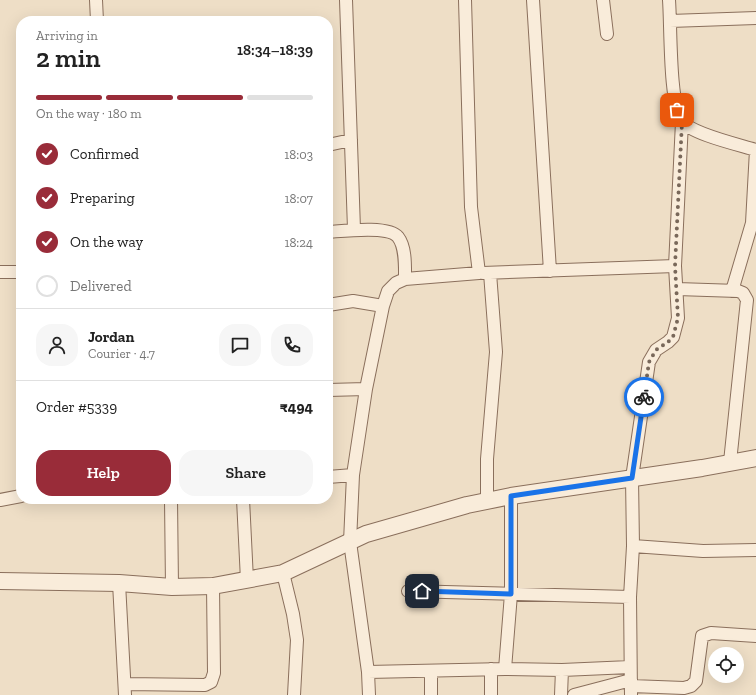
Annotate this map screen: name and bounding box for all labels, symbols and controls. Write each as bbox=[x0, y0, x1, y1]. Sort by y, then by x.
text: Arriving in bbox=[36, 28, 98, 43]
text: 18:34–18:39 bbox=[237, 41, 313, 59]
text: 2 min bbox=[36, 42, 100, 74]
pin bbox=[660, 93, 694, 127]
icon: bag bbox=[666, 99, 688, 121]
text: On the way · 180 m bbox=[36, 106, 141, 121]
icon: check bbox=[36, 143, 58, 165]
text: Confirmed bbox=[70, 145, 139, 163]
text: 18:03 bbox=[284, 147, 313, 162]
icon: check bbox=[36, 187, 58, 209]
text: Preparing bbox=[70, 189, 135, 207]
text: 18:07 bbox=[284, 191, 313, 206]
icon: check bbox=[36, 231, 58, 253]
text: On the way bbox=[70, 233, 143, 251]
text: 18:24 bbox=[284, 235, 313, 250]
text: Delivered bbox=[70, 277, 132, 295]
button: person bbox=[36, 324, 78, 366]
button: chat bbox=[219, 324, 261, 366]
button: phone bbox=[271, 324, 313, 366]
text: Jordan bbox=[88, 328, 134, 346]
text: Courier · 4.7 bbox=[88, 346, 155, 361]
courier bbox=[624, 377, 664, 417]
icon: bike bbox=[633, 386, 655, 408]
text: Order #5339 bbox=[36, 398, 117, 416]
text: ₹494 bbox=[280, 398, 313, 416]
button: Help bbox=[36, 450, 171, 496]
button: Share bbox=[179, 450, 313, 496]
pin bbox=[405, 574, 439, 608]
icon: home bbox=[411, 580, 433, 602]
map controls bbox=[708, 647, 744, 683]
button: locate bbox=[708, 647, 744, 683]

